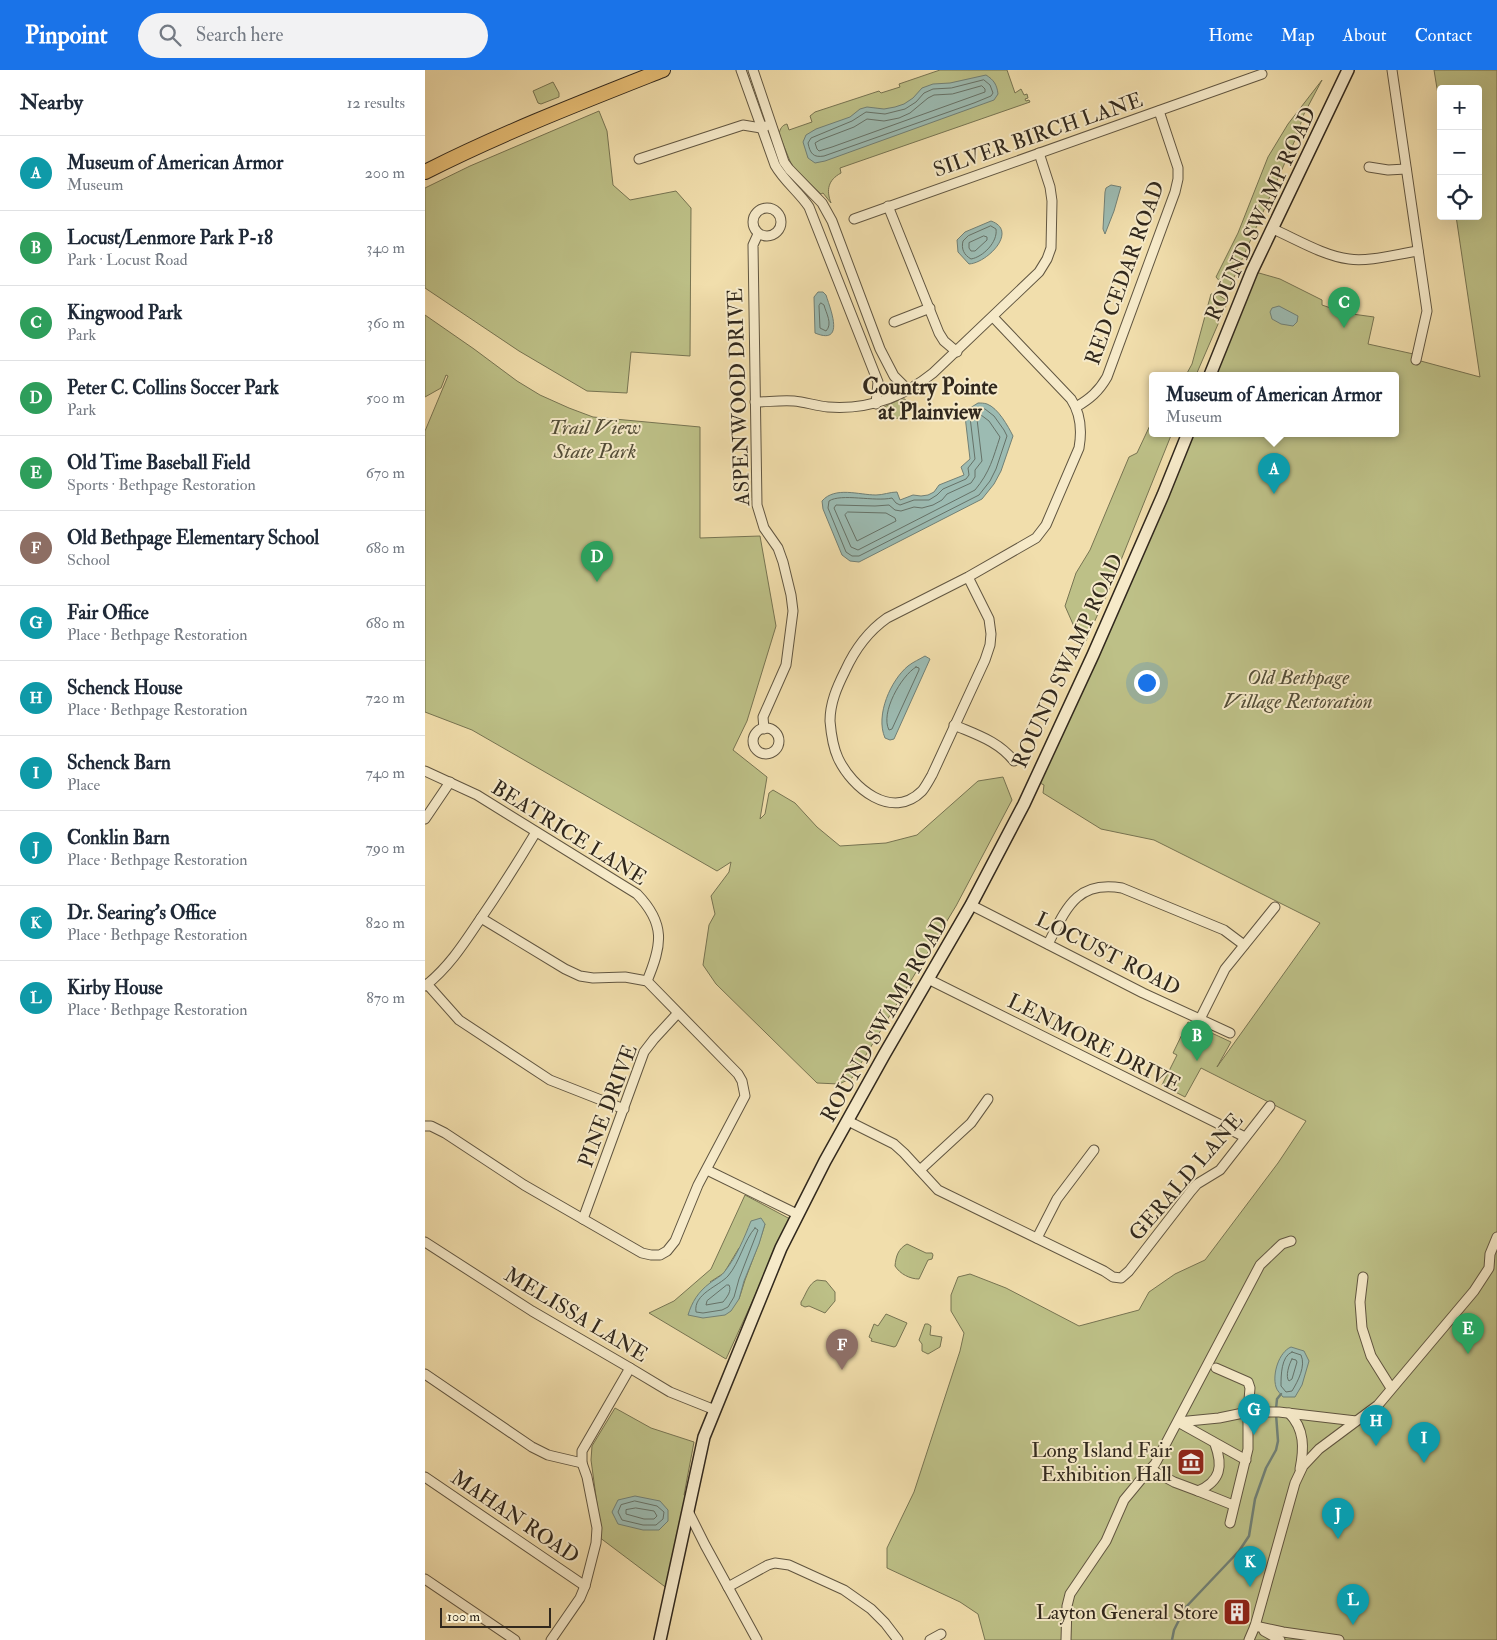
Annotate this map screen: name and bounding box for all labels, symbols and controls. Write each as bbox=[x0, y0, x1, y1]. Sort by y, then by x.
search box bbox=[138, 13, 488, 58]
text: Pinpoint bbox=[25, 20, 108, 51]
icon: search bbox=[156, 21, 184, 49]
text: Search here bbox=[196, 23, 283, 47]
text: Home bbox=[1208, 24, 1253, 47]
text: Map bbox=[1281, 24, 1315, 47]
text: About bbox=[1343, 24, 1387, 47]
text: Contact bbox=[1415, 24, 1472, 47]
map controls bbox=[1437, 85, 1482, 220]
button: + bbox=[1437, 85, 1482, 130]
street label: SILVER BIRCH LANE bbox=[930, 86, 1146, 184]
text: Nearby bbox=[20, 89, 83, 116]
text: 12 results bbox=[347, 93, 405, 113]
street label: ROUND SWAMP ROAD bbox=[1199, 102, 1323, 326]
button: − bbox=[1437, 130, 1482, 175]
text: Museum of American Armor bbox=[67, 151, 283, 175]
text: A bbox=[31, 163, 41, 183]
text: 200 m bbox=[365, 163, 405, 183]
text: Museum bbox=[67, 175, 123, 195]
button: locate bbox=[1437, 175, 1482, 220]
street label: RED CEDAR ROAD bbox=[1079, 177, 1171, 369]
text: Locust/Lenmore Park P-18 bbox=[67, 226, 273, 250]
text: B bbox=[31, 238, 41, 258]
text: 340 m bbox=[366, 238, 405, 258]
text: Park · Locust Road bbox=[67, 250, 188, 270]
pin: C bbox=[1328, 287, 1360, 328]
street label: ASPENWOOD DRIVE bbox=[722, 288, 756, 507]
text: Kingwood Park bbox=[67, 301, 182, 325]
text: C bbox=[30, 313, 42, 333]
text: 360 m bbox=[367, 313, 405, 333]
text: Park bbox=[67, 325, 96, 345]
popup bbox=[1149, 372, 1399, 437]
district label: Country Pointe at Plainview bbox=[862, 373, 998, 426]
text: Peter C. Collins Soccer Park bbox=[67, 376, 279, 400]
text: Museum of American Armor bbox=[1166, 383, 1382, 407]
text: D bbox=[29, 388, 43, 408]
text: 500 m bbox=[366, 388, 405, 408]
text: Park bbox=[67, 400, 96, 420]
text: Museum bbox=[1166, 407, 1222, 427]
park label: Trail View State Park bbox=[549, 414, 641, 465]
text: Old Time Baseball Field bbox=[67, 451, 250, 475]
pin: A bbox=[1258, 453, 1290, 494]
text: E bbox=[30, 463, 42, 483]
text: 670 m bbox=[366, 463, 405, 483]
text: Sports · Bethpage Restoration bbox=[67, 475, 256, 495]
text: Old Bethpage Elementary School bbox=[67, 526, 319, 550]
text: F bbox=[31, 538, 41, 558]
text: 680 m bbox=[365, 538, 405, 558]
pin: D bbox=[581, 541, 613, 582]
street label: ROUND SWAMP ROAD bbox=[1006, 549, 1130, 773]
text: School bbox=[67, 550, 110, 570]
text: Fair Office bbox=[67, 601, 149, 625]
text: G bbox=[29, 613, 43, 633]
text: 680 m bbox=[365, 613, 405, 633]
text: Place · Bethpage Restoration bbox=[67, 625, 248, 645]
park label: Old Bethpage Village Restoration bbox=[1223, 664, 1373, 715]
your location bbox=[1134, 670, 1160, 696]
text: Schenck House bbox=[67, 676, 182, 700]
text: H bbox=[29, 688, 43, 708]
text: 720 m bbox=[366, 688, 405, 708]
text: Place · Bethpage Restoration bbox=[67, 700, 248, 720]
text: Schenck Barn bbox=[67, 751, 171, 775]
text: I bbox=[33, 763, 39, 783]
text: 740 m bbox=[365, 763, 405, 783]
street label: BEATRICE LANE bbox=[486, 774, 652, 892]
text: Place bbox=[67, 775, 100, 795]
text: Conklin Barn bbox=[67, 826, 170, 850]
text: J bbox=[33, 838, 39, 858]
text: 790 m bbox=[365, 838, 405, 858]
text: Place · Bethpage Restoration bbox=[67, 850, 248, 870]
text: Dr. Searing's Office bbox=[67, 901, 216, 925]
street label: LOCUST ROAD bbox=[1031, 906, 1185, 1002]
street label: ROUND SWAMP ROAD bbox=[815, 911, 955, 1127]
text: K bbox=[30, 913, 42, 933]
text: 820 m bbox=[365, 913, 405, 933]
text: Place · Bethpage Restoration bbox=[67, 925, 248, 945]
text: Kirby House bbox=[67, 976, 163, 1000]
text: L bbox=[30, 988, 42, 1008]
text: 870 m bbox=[366, 988, 405, 1008]
street label: LENMORE DRIVE bbox=[1003, 988, 1185, 1098]
text: Place · Bethpage Restoration bbox=[67, 1000, 248, 1020]
pin: B bbox=[1181, 1020, 1213, 1061]
street label: PINE DRIVE bbox=[572, 1041, 644, 1171]
street label: GERALD LANE bbox=[1123, 1107, 1249, 1247]
street label: MELISSA LANE bbox=[499, 1261, 653, 1369]
pin: E bbox=[1452, 1313, 1484, 1354]
pin: F bbox=[826, 1329, 858, 1370]
pin: G bbox=[1238, 1394, 1270, 1435]
pin: H bbox=[1360, 1405, 1392, 1446]
pin: I bbox=[1408, 1422, 1440, 1463]
place label: Long Island Fair Exhibition Hall bbox=[1031, 1437, 1173, 1488]
museum icon: Long Island Fair Exhibition Hall bbox=[1176, 1447, 1206, 1477]
street label: MAHAN ROAD bbox=[446, 1464, 584, 1570]
pin: J bbox=[1322, 1498, 1354, 1539]
pin: K bbox=[1234, 1546, 1266, 1587]
pin: L bbox=[1337, 1584, 1369, 1625]
building icon: Layton General Store bbox=[1222, 1597, 1252, 1627]
place label: Layton General Store bbox=[1036, 1599, 1218, 1626]
scale bar bbox=[440, 1605, 551, 1628]
text: 100 m bbox=[447, 1608, 480, 1625]

